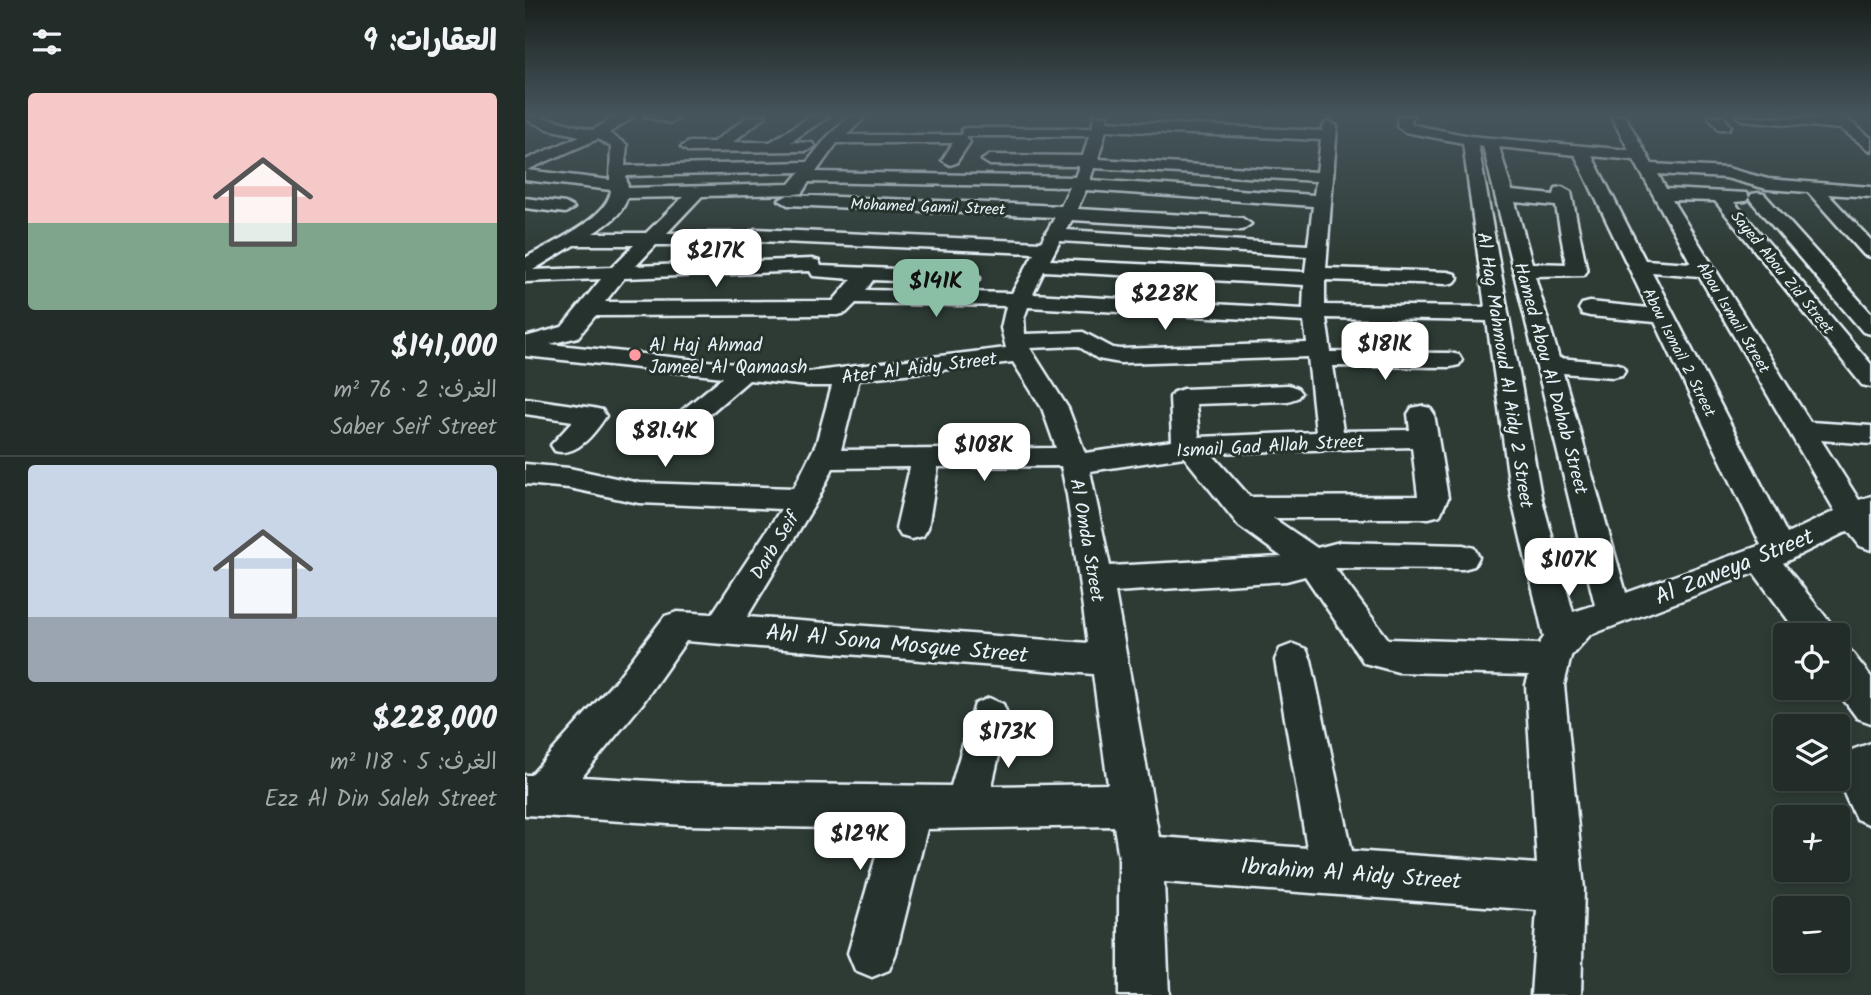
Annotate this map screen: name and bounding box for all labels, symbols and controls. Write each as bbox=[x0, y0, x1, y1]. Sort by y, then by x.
text: العقارات: 9 bbox=[362, 18, 497, 66]
icon: filters bbox=[28, 23, 66, 61]
icon: home bbox=[200, 139, 326, 265]
street label: Mohamed Gamil Street bbox=[850, 192, 1007, 223]
street label: Sayed Abou Zid Street bbox=[1724, 206, 1840, 341]
pin: $217K bbox=[667, 230, 765, 289]
street label: Al Hag Mahmoud Al Aidy 2 Street bbox=[1467, 230, 1541, 511]
text: $217K bbox=[687, 234, 745, 270]
street label: Abou Ismail Street bbox=[1689, 257, 1776, 379]
street label: Hamed Abou Al Dahab Street bbox=[1505, 259, 1596, 499]
pin: $141K bbox=[887, 260, 985, 319]
text: $141K bbox=[909, 264, 963, 300]
pin: $228K bbox=[1116, 272, 1214, 332]
text: $228K bbox=[1131, 277, 1199, 313]
street label: Abou Ismail 2 Street bbox=[1635, 284, 1722, 422]
pin: $181K bbox=[1336, 322, 1434, 382]
text: $141,000 bbox=[391, 324, 497, 372]
text: $181K bbox=[1358, 327, 1412, 363]
place label: Al Haj Ahmad Jameel Al Qamaash bbox=[649, 331, 807, 383]
street label: Atef Al Aidy Street bbox=[840, 344, 999, 393]
marker: Al Haj Ahmad Jameel Al Qamaash bbox=[627, 347, 643, 363]
text: الغرف: 2 · 76 m² bbox=[334, 373, 497, 409]
text: Saber Seif Street bbox=[331, 410, 497, 446]
pin: $81.4K bbox=[608, 410, 722, 469]
text: $81.4K bbox=[632, 414, 698, 450]
pin: $108K bbox=[935, 424, 1033, 483]
street label: Ismail Gad Allah Street bbox=[1175, 427, 1366, 467]
text: $108K bbox=[954, 428, 1014, 464]
street label: Al Omda Street bbox=[1060, 476, 1112, 605]
street label: Darb Seif bbox=[743, 505, 809, 586]
icon: home bbox=[200, 511, 326, 637]
street label: Al Zaweya Street bbox=[1650, 519, 1821, 616]
pin: $107K bbox=[1520, 538, 1618, 598]
text: $107K bbox=[1540, 543, 1598, 579]
street label: Ahl Al Sona Mosque Street bbox=[764, 616, 1031, 674]
map controls bbox=[1773, 623, 1850, 973]
button: locate bbox=[1773, 623, 1850, 700]
text: $228,000 bbox=[373, 696, 497, 744]
pin: $173K bbox=[959, 710, 1057, 770]
button: layers bbox=[1773, 714, 1850, 791]
text: $173K bbox=[979, 715, 1037, 751]
text: الغرف: 5 · 118 m² bbox=[330, 745, 497, 781]
text: Ezz Al Din Saleh Street bbox=[265, 782, 497, 818]
button: + bbox=[1773, 805, 1850, 882]
pin: $129K bbox=[811, 812, 909, 872]
text: $129K bbox=[830, 817, 890, 853]
street label: Ibrahim Al Aidy Street bbox=[1239, 849, 1463, 901]
button: − bbox=[1773, 896, 1850, 973]

